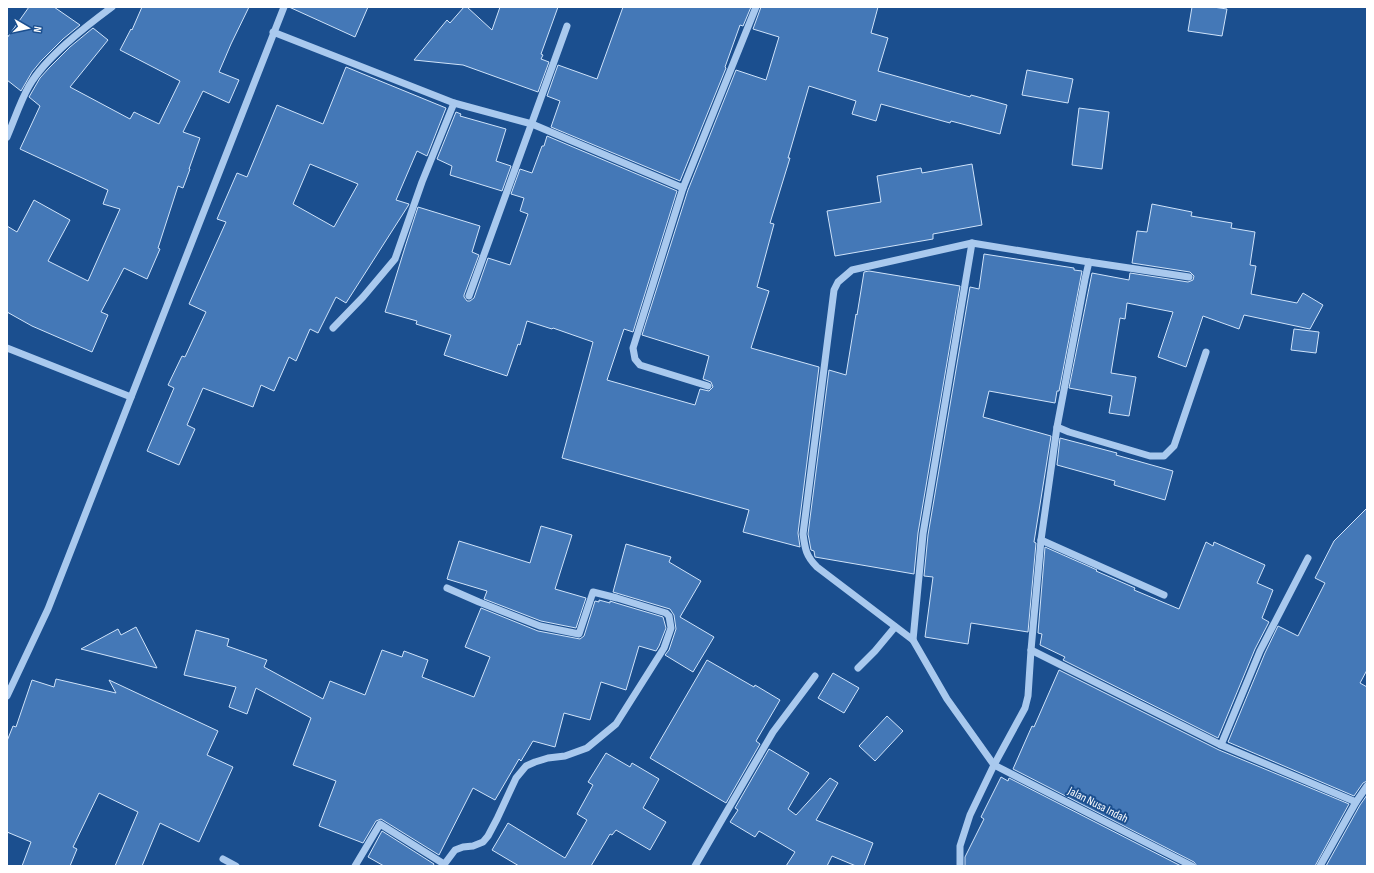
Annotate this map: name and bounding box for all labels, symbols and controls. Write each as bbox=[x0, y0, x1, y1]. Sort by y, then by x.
north arrow bbox=[8, 8, 48, 48]
text: N bbox=[30, 26, 44, 34]
street label: Jalan Nusa Indah bbox=[1065, 783, 1130, 826]

